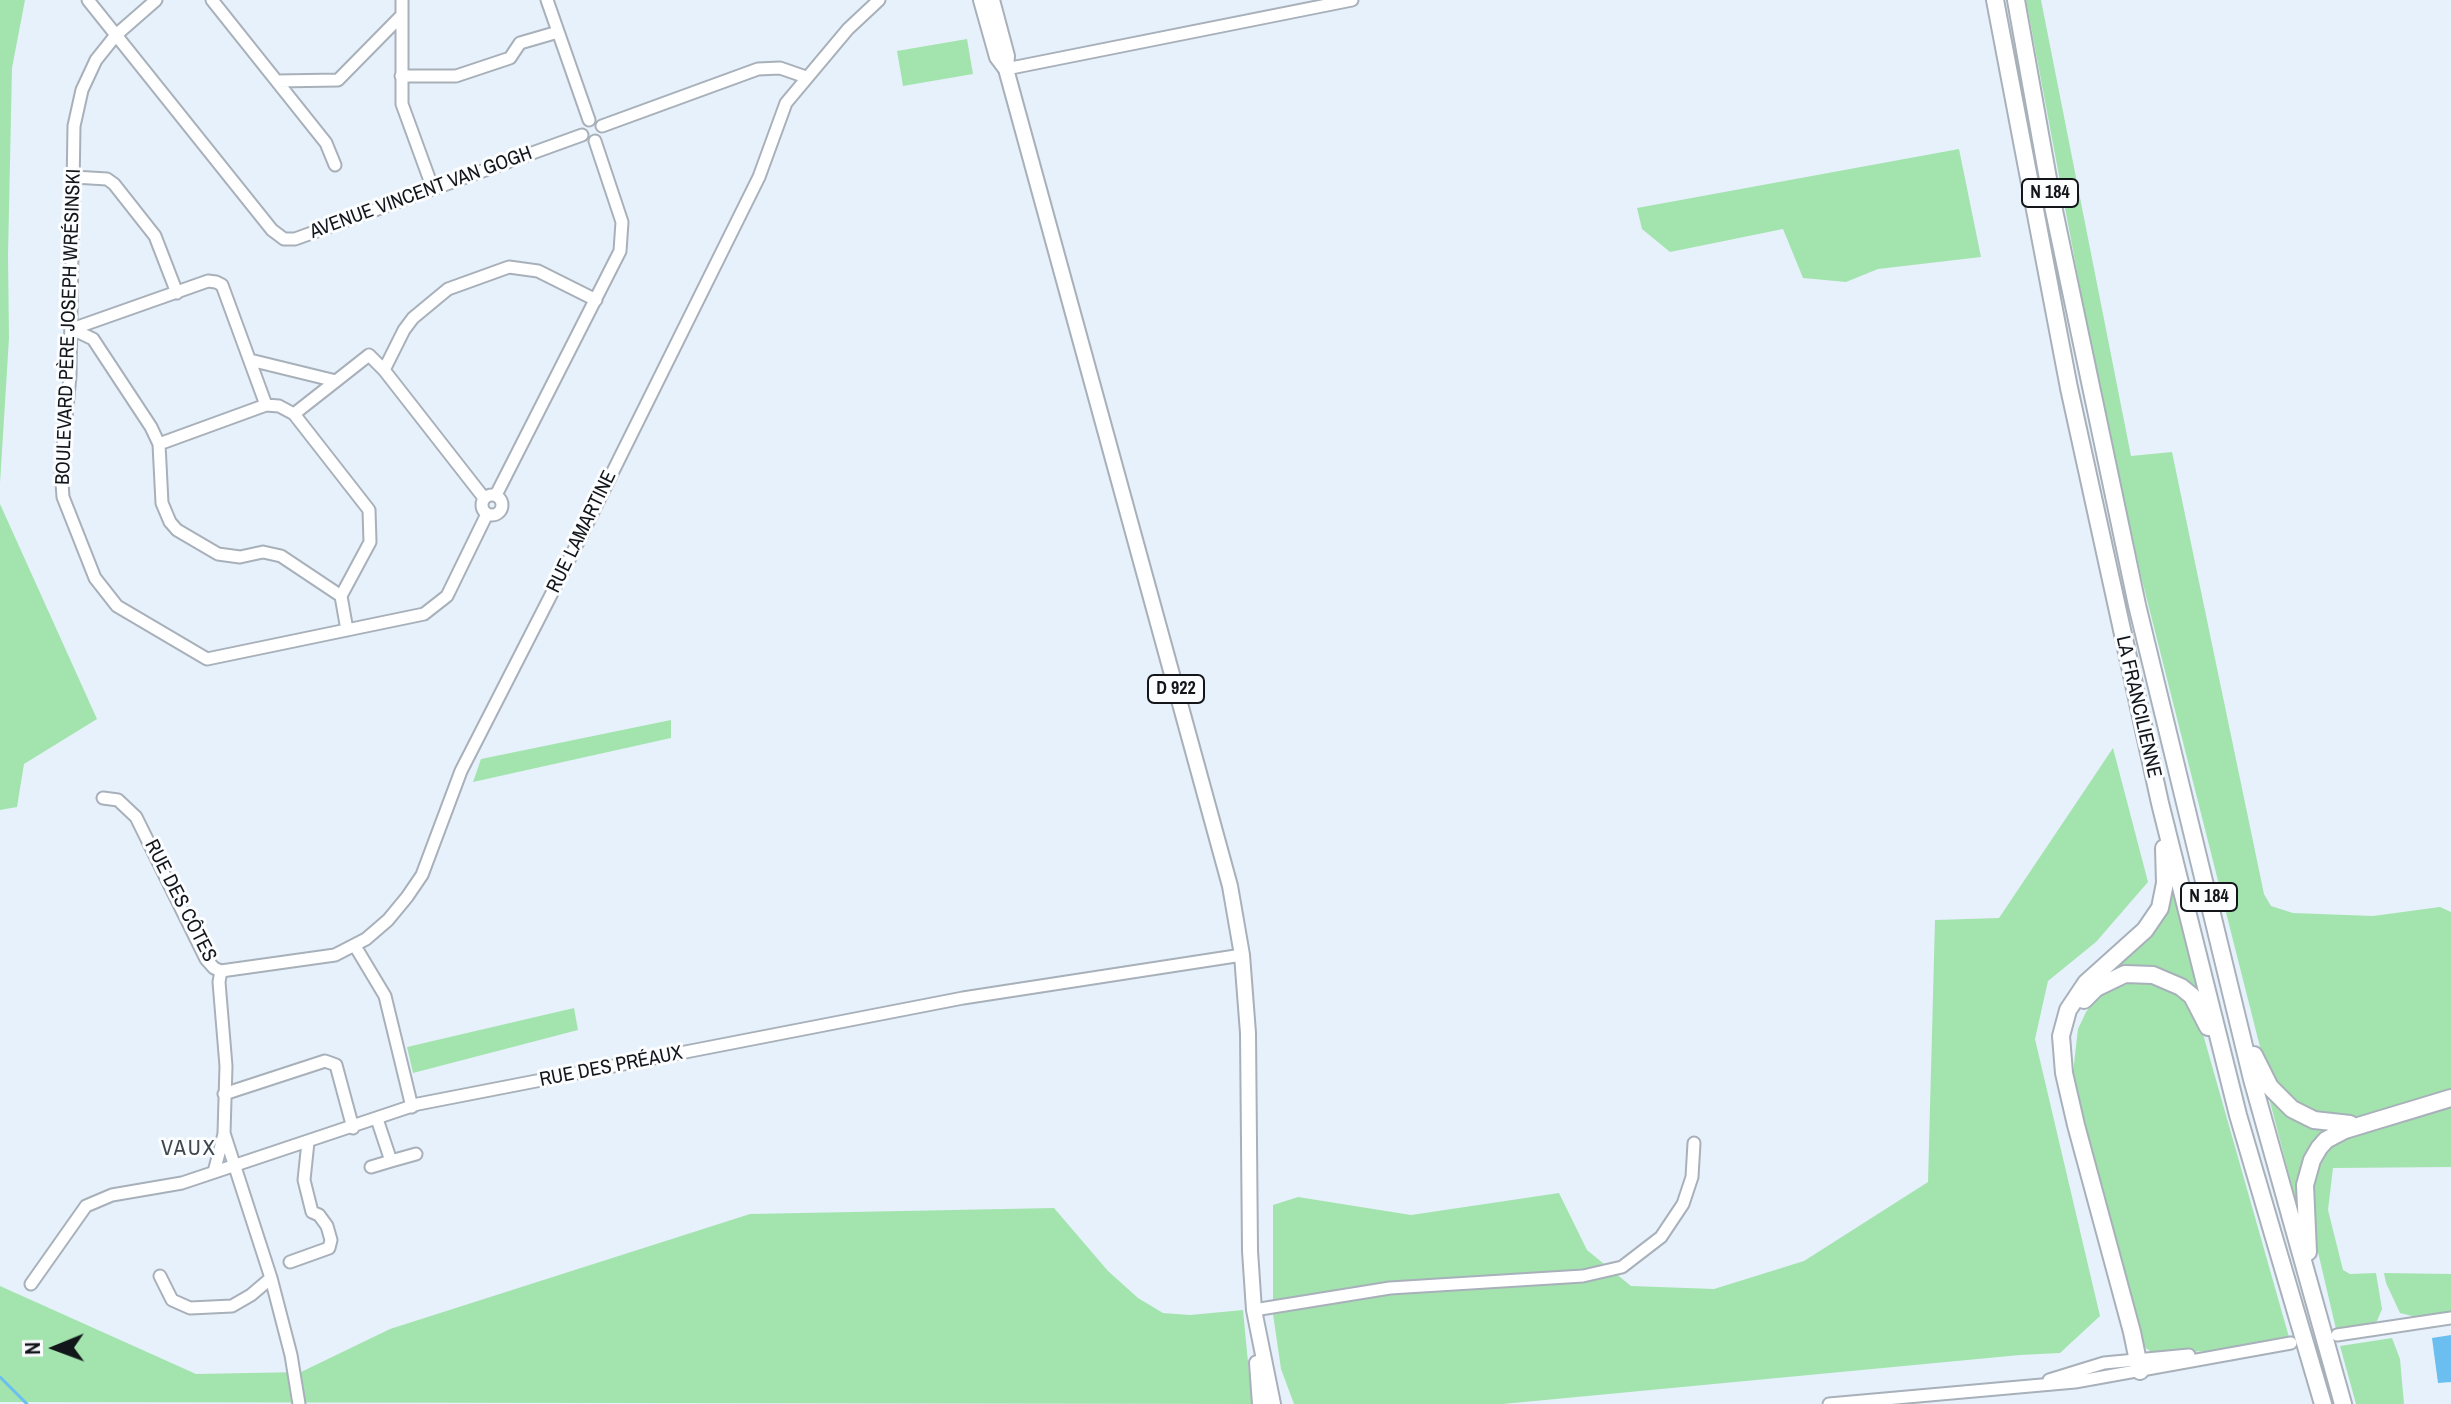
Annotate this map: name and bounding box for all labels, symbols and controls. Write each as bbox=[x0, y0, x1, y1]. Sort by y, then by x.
street label: AVENUE VINCENT VAN GOGH bbox=[307, 142, 535, 244]
street label: BOULEVARD PÈRE JOSEPH WRÉSINSKI bbox=[51, 169, 87, 485]
road number: N 184 bbox=[2022, 179, 2078, 207]
street label: RUE LAMARTINE bbox=[542, 467, 622, 597]
street label: LA FRANCILIENNE bbox=[2110, 634, 2166, 780]
road number: D 922 bbox=[1148, 675, 1204, 703]
street label: RUE DES CÔTES bbox=[139, 836, 221, 966]
road number: N 184 bbox=[2181, 883, 2237, 911]
street label: RUE DES PRÉAUX bbox=[538, 1041, 684, 1093]
district label: VAUX bbox=[161, 1136, 217, 1162]
north arrow bbox=[16, 1308, 96, 1388]
text: N bbox=[17, 1342, 47, 1355]

